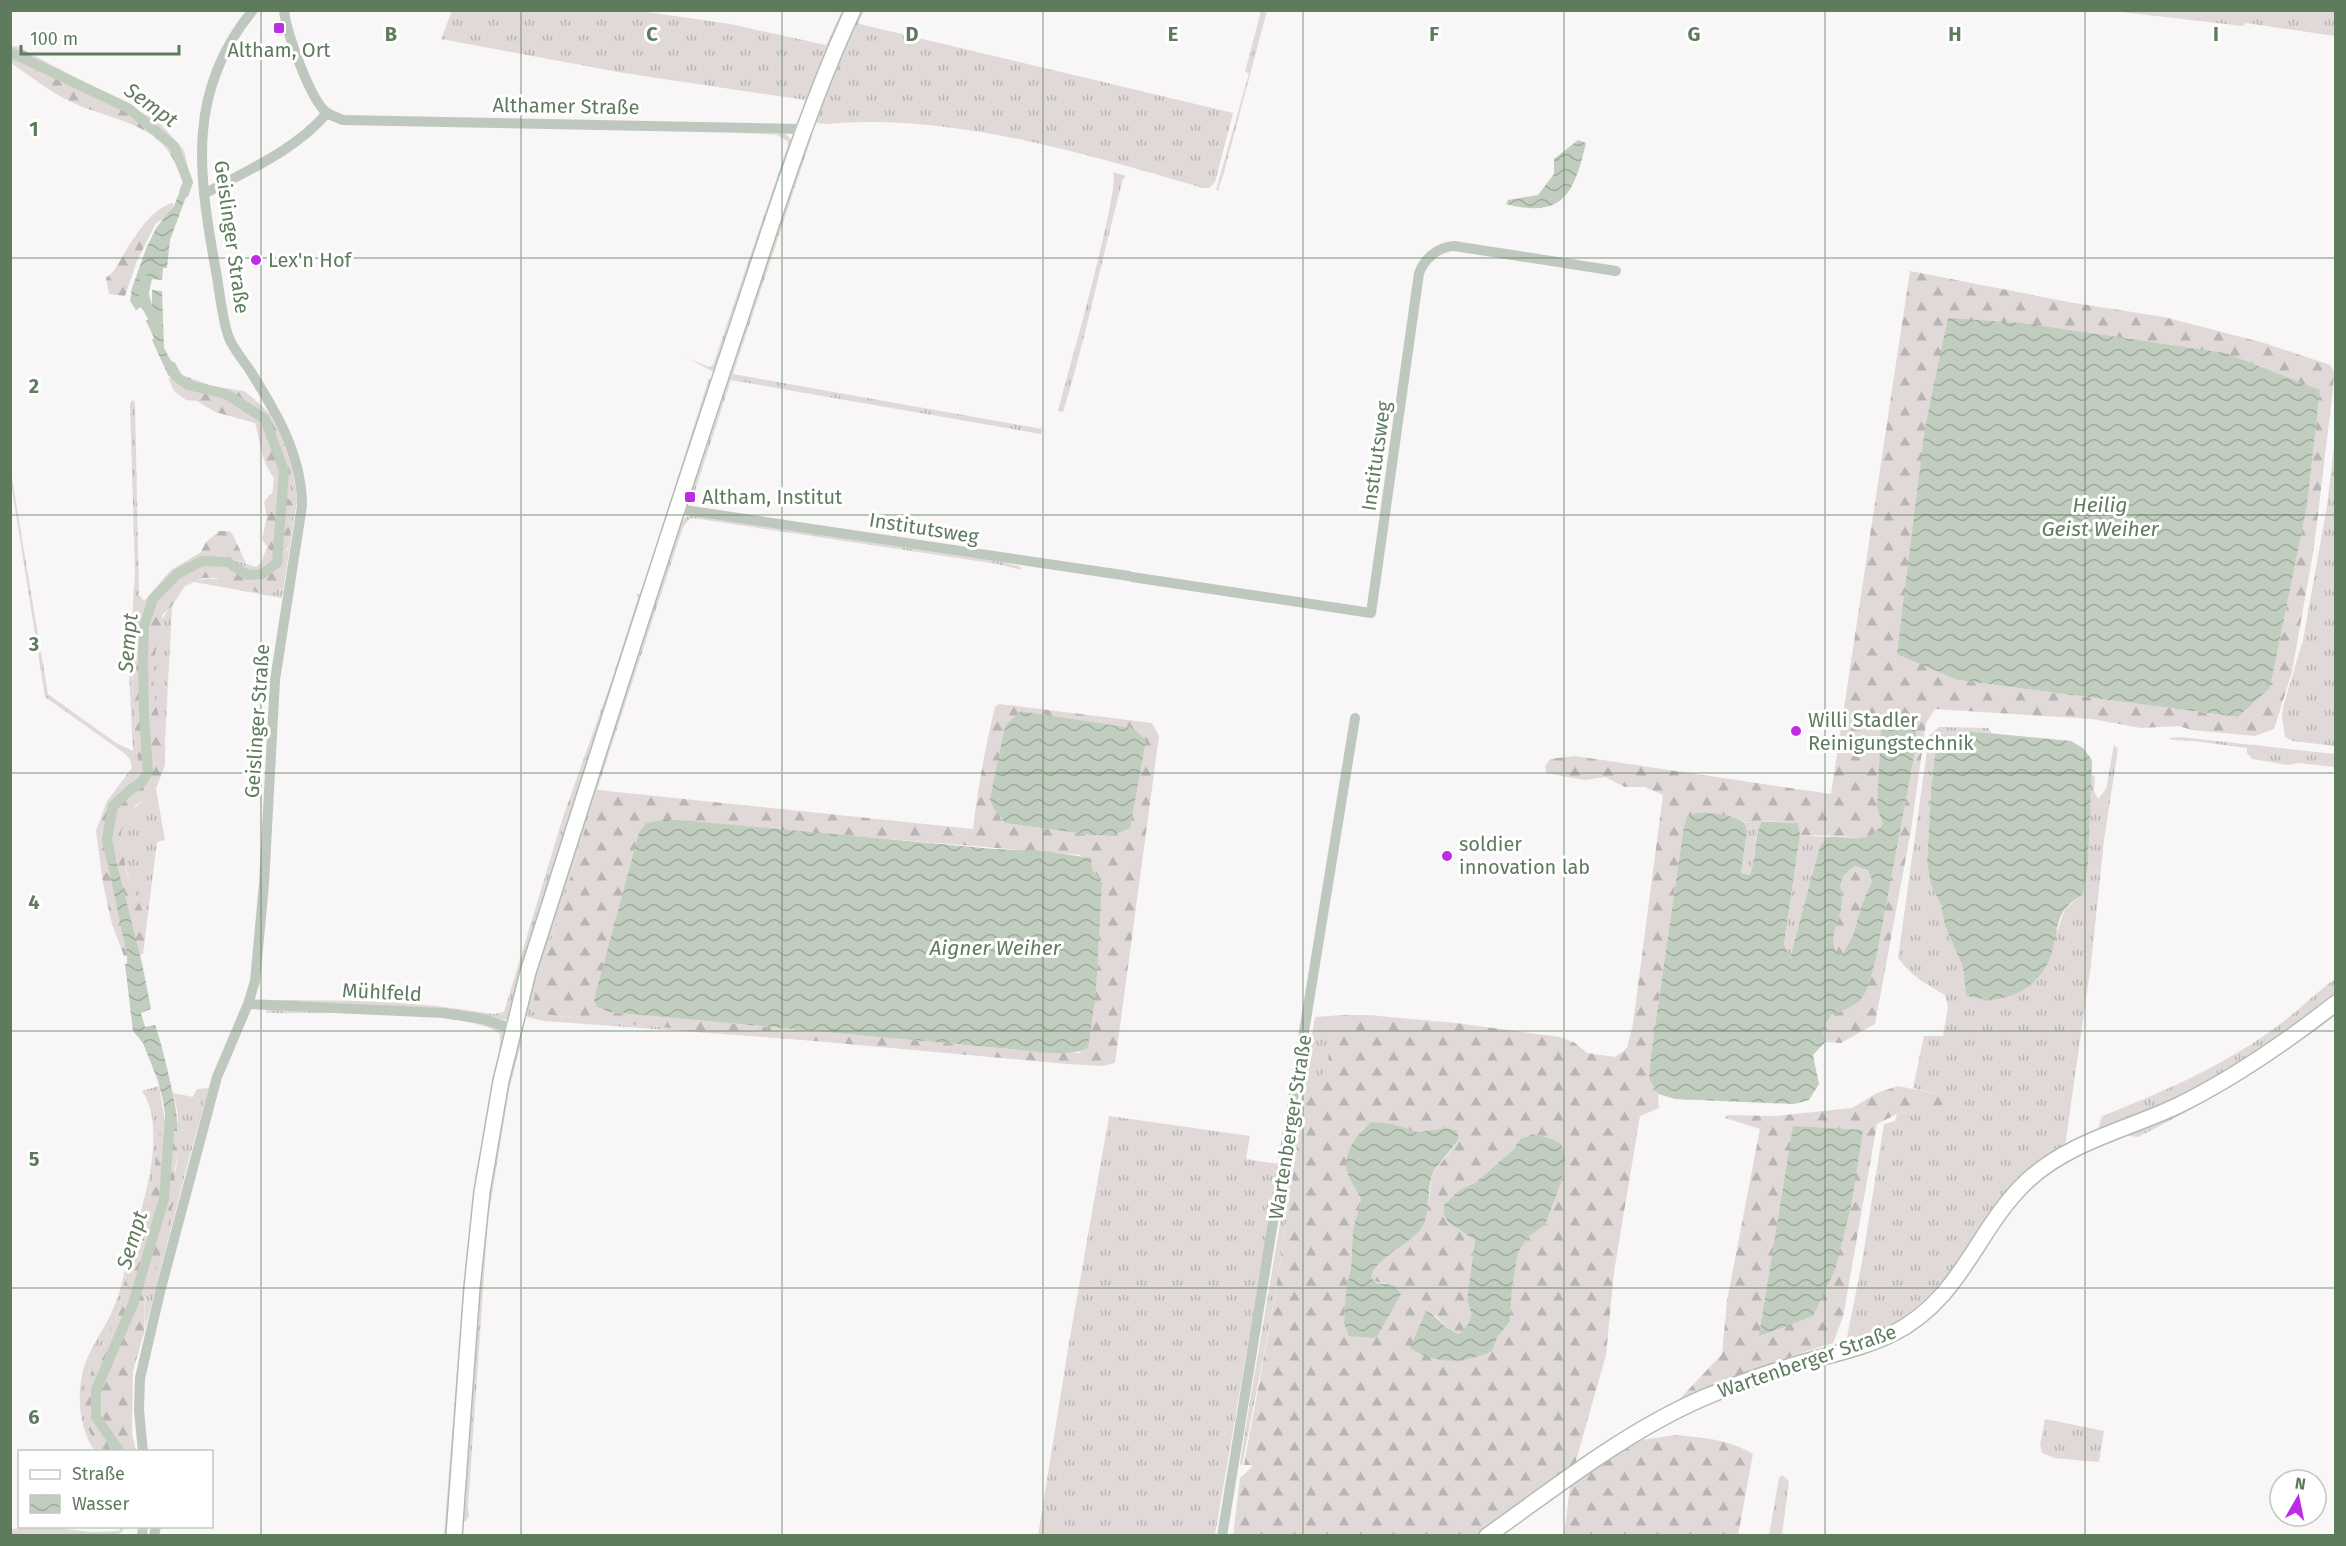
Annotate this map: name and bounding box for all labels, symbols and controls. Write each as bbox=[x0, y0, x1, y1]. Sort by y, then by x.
scale bar bbox=[21, 18, 178, 56]
marker: Altham, Ort bbox=[272, 21, 286, 35]
text: B bbox=[385, 22, 397, 46]
text: C bbox=[646, 22, 658, 46]
text: D bbox=[905, 22, 919, 46]
text: E bbox=[1168, 22, 1178, 46]
text: F bbox=[1429, 22, 1439, 46]
text: G bbox=[1688, 22, 1700, 46]
text: H bbox=[1948, 22, 1962, 46]
text: I bbox=[2213, 22, 2219, 46]
text: 100 m bbox=[30, 28, 78, 50]
place label: Altham, Ort bbox=[227, 38, 331, 62]
water label: Sempt bbox=[118, 76, 183, 133]
street label: Althamer Straße bbox=[492, 93, 640, 119]
text: 1 bbox=[29, 117, 39, 141]
street label: Geislinger Straße bbox=[209, 159, 255, 315]
place label: Lex'n Hof bbox=[268, 248, 353, 272]
marker: Lex'n Hof bbox=[249, 253, 263, 267]
text: 2 bbox=[29, 374, 39, 398]
street label: Institutsweg bbox=[1356, 399, 1396, 513]
place label: Altham, Institut bbox=[702, 485, 843, 509]
marker: Altham, Institut bbox=[683, 490, 697, 504]
water label: Heilig Geist Weiher bbox=[2041, 492, 2160, 542]
street label: Institutsweg bbox=[867, 507, 981, 549]
water label: Sempt bbox=[112, 612, 144, 675]
text: 3 bbox=[28, 632, 39, 656]
street label: Geislinger Straße bbox=[240, 643, 274, 799]
place label: Willi Stadler Reinigungstechnik bbox=[1808, 708, 1974, 755]
marker: Willi Stadler Reinigungstechnik bbox=[1789, 724, 1803, 738]
place label: soldier innovation lab bbox=[1459, 832, 1590, 879]
marker: soldier innovation lab bbox=[1440, 849, 1454, 863]
text: 4 bbox=[28, 890, 40, 914]
water label: Aigner Weiher bbox=[928, 935, 1062, 961]
street label: Mühlfeld bbox=[341, 978, 423, 1006]
street label: Wartenberger Straße bbox=[1264, 1033, 1316, 1221]
text: 5 bbox=[29, 1147, 40, 1171]
water label: Sempt bbox=[111, 1207, 153, 1273]
street label: Wartenberger Straße bbox=[1715, 1319, 1899, 1403]
text: 6 bbox=[28, 1405, 40, 1429]
legend bbox=[18, 1450, 213, 1528]
text: Straße bbox=[72, 1463, 125, 1485]
north arrow bbox=[2268, 1468, 2328, 1528]
text: N bbox=[2294, 1473, 2307, 1494]
text: Wasser bbox=[72, 1493, 129, 1515]

